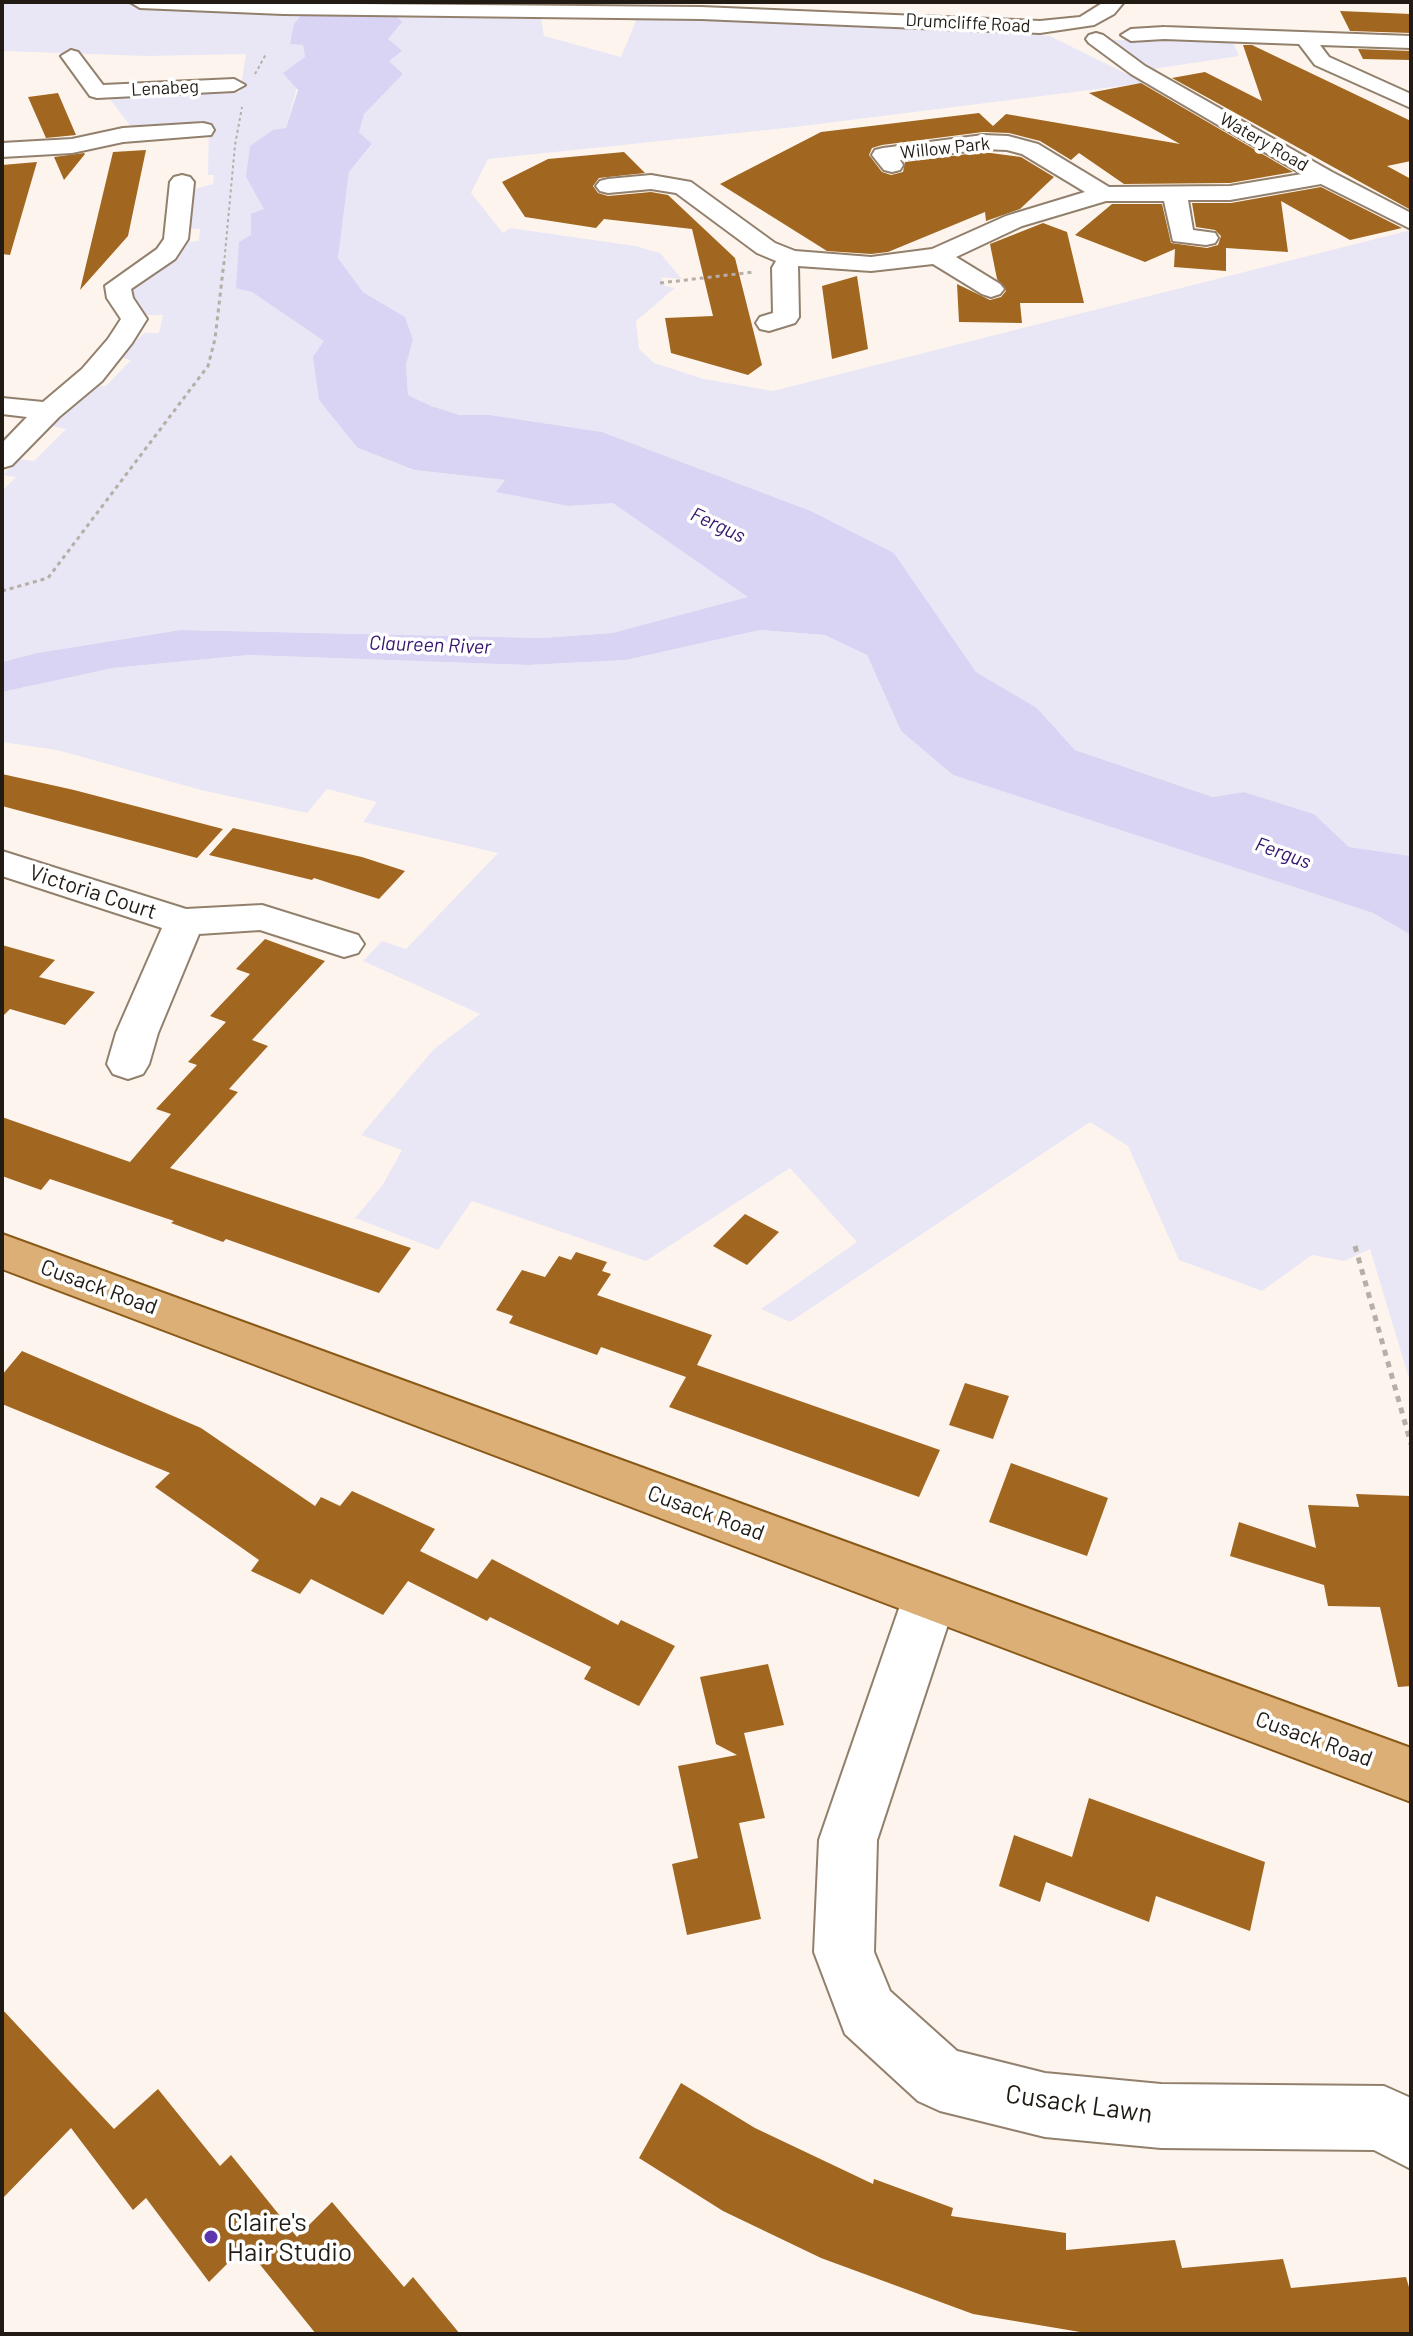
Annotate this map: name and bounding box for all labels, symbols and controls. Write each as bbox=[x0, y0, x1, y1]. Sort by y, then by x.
street label: Drumcliffe Road bbox=[905, 9, 1031, 37]
street label: Lenabeg bbox=[131, 75, 199, 101]
street label: Watery Road bbox=[1216, 108, 1312, 176]
street label: Willow Park bbox=[899, 133, 991, 163]
water label: Fergus bbox=[687, 502, 749, 548]
water label: Claureen River bbox=[368, 631, 492, 659]
water label: Fergus bbox=[1252, 832, 1314, 874]
street label: Victoria Court bbox=[26, 859, 160, 925]
street label: Cusack Road bbox=[37, 1254, 161, 1320]
street label: Cusack Road bbox=[644, 1480, 768, 1546]
street label: Cusack Road bbox=[1252, 1706, 1376, 1772]
street label: Cusack Lawn bbox=[1004, 2078, 1154, 2130]
place label: Claire's Hair Studio bbox=[227, 2206, 352, 2268]
marker: Claire's Hair Studio bbox=[202, 2228, 220, 2246]

